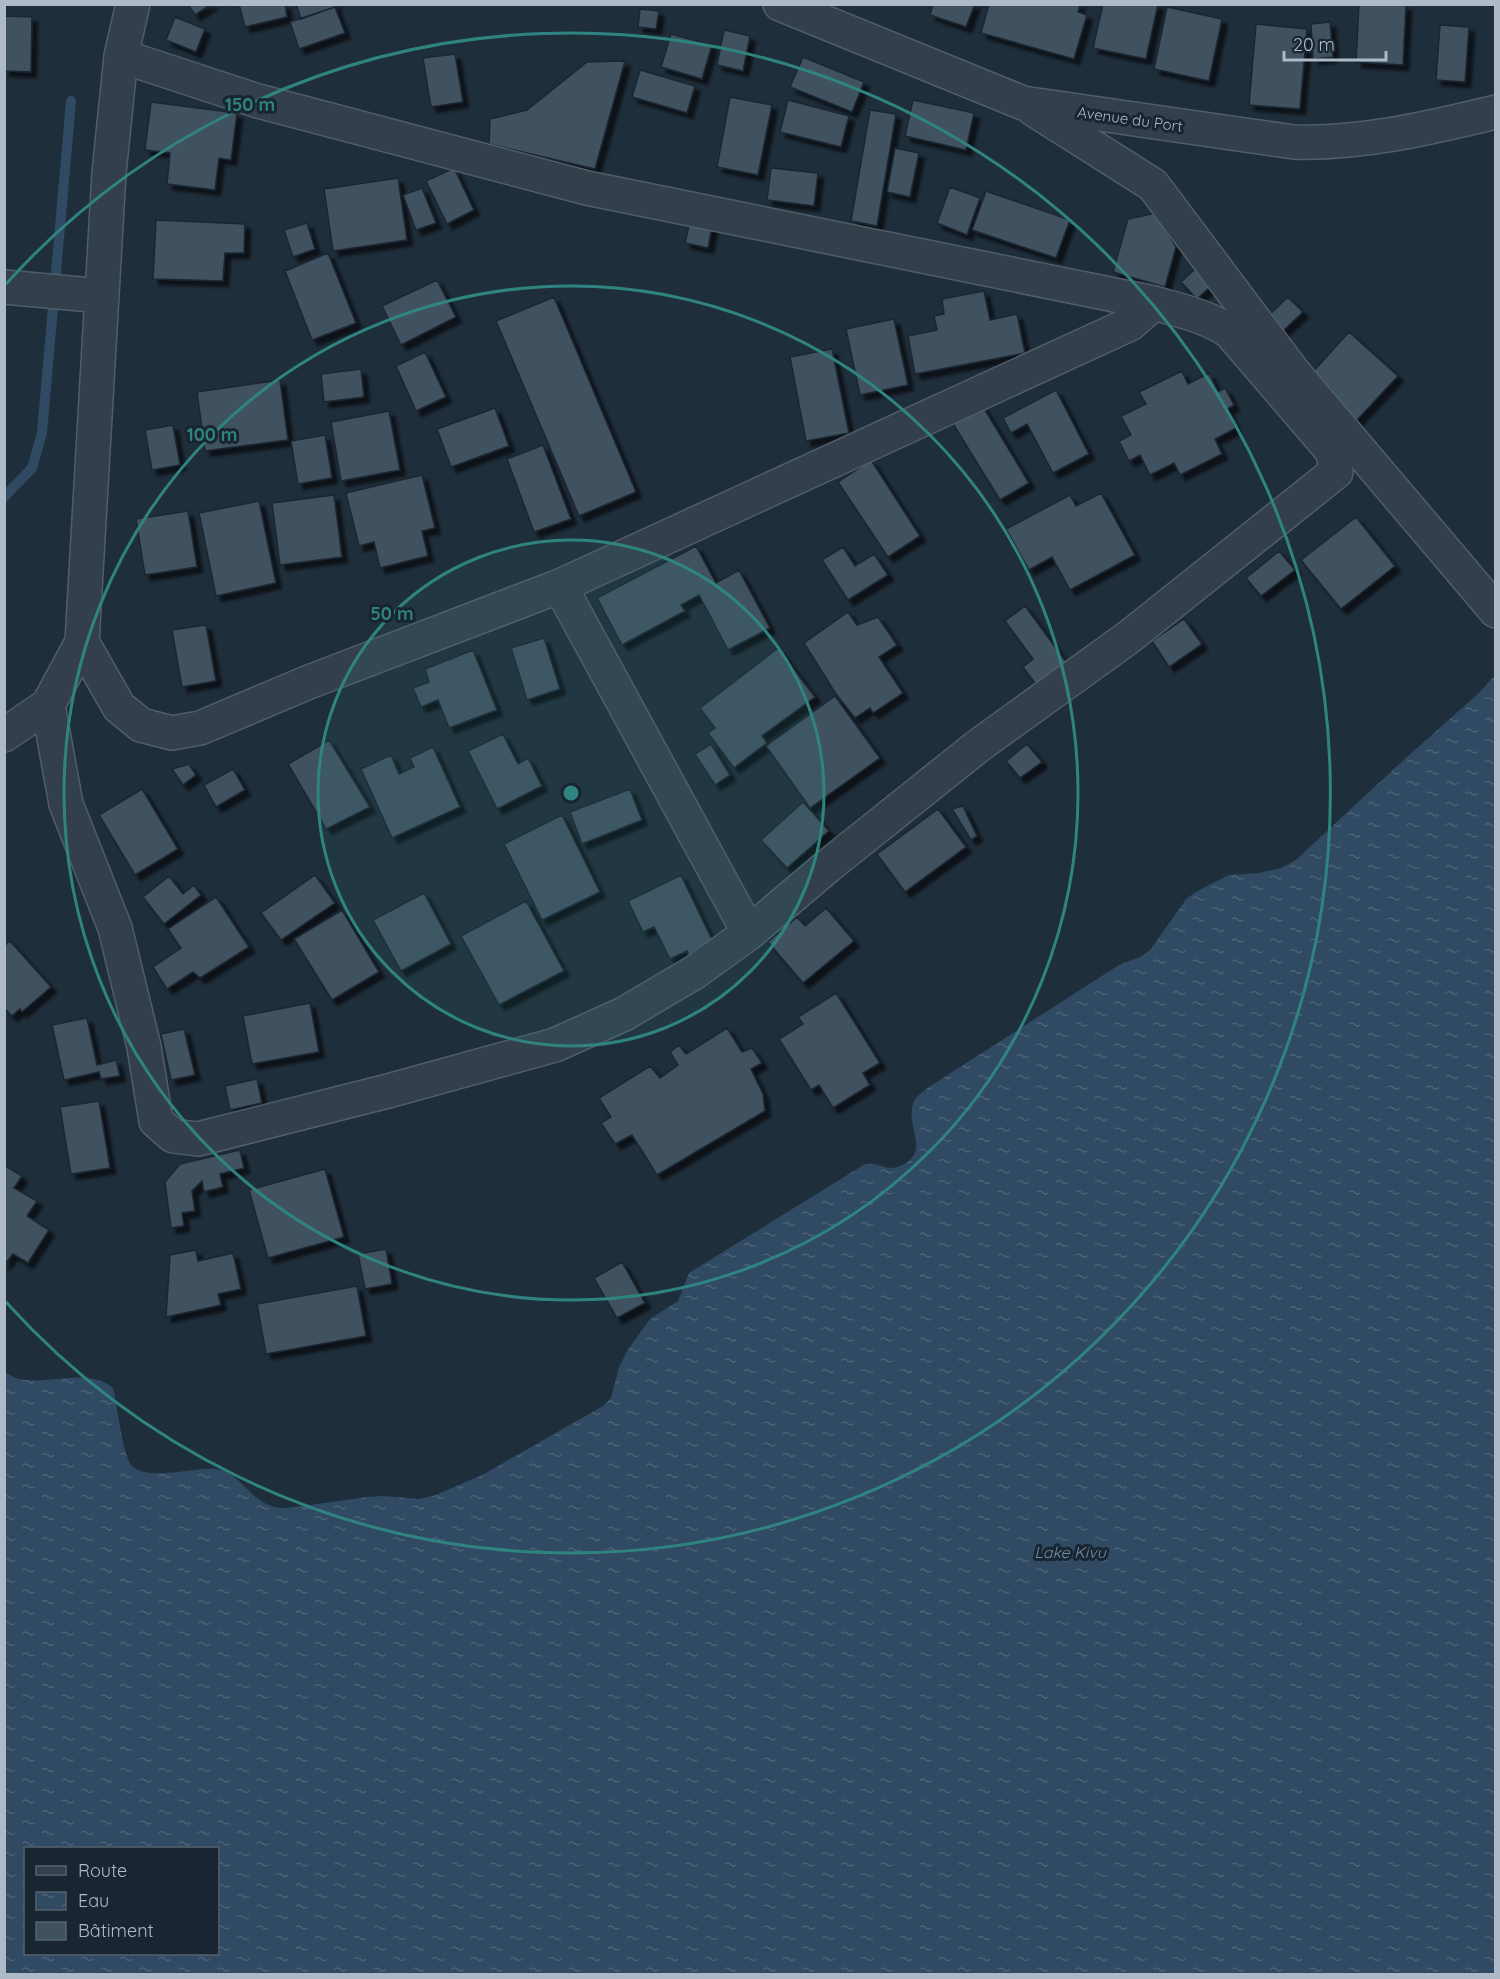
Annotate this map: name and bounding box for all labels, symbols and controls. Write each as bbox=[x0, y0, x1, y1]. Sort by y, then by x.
scale bar bbox=[1284, 24, 1386, 62]
text: 20 m bbox=[1293, 33, 1335, 56]
text: 150 m bbox=[225, 93, 275, 116]
street label: Avenue du Port bbox=[1076, 102, 1184, 136]
text: 100 m bbox=[187, 423, 237, 446]
text: 50 m bbox=[370, 602, 414, 625]
centre of rings bbox=[561, 783, 581, 803]
water label: Lake Kivu bbox=[1034, 1542, 1107, 1562]
legend bbox=[24, 1847, 219, 1955]
text: Route bbox=[78, 1859, 127, 1882]
text: Eau bbox=[78, 1889, 109, 1912]
text: Bâtiment bbox=[78, 1919, 154, 1942]

